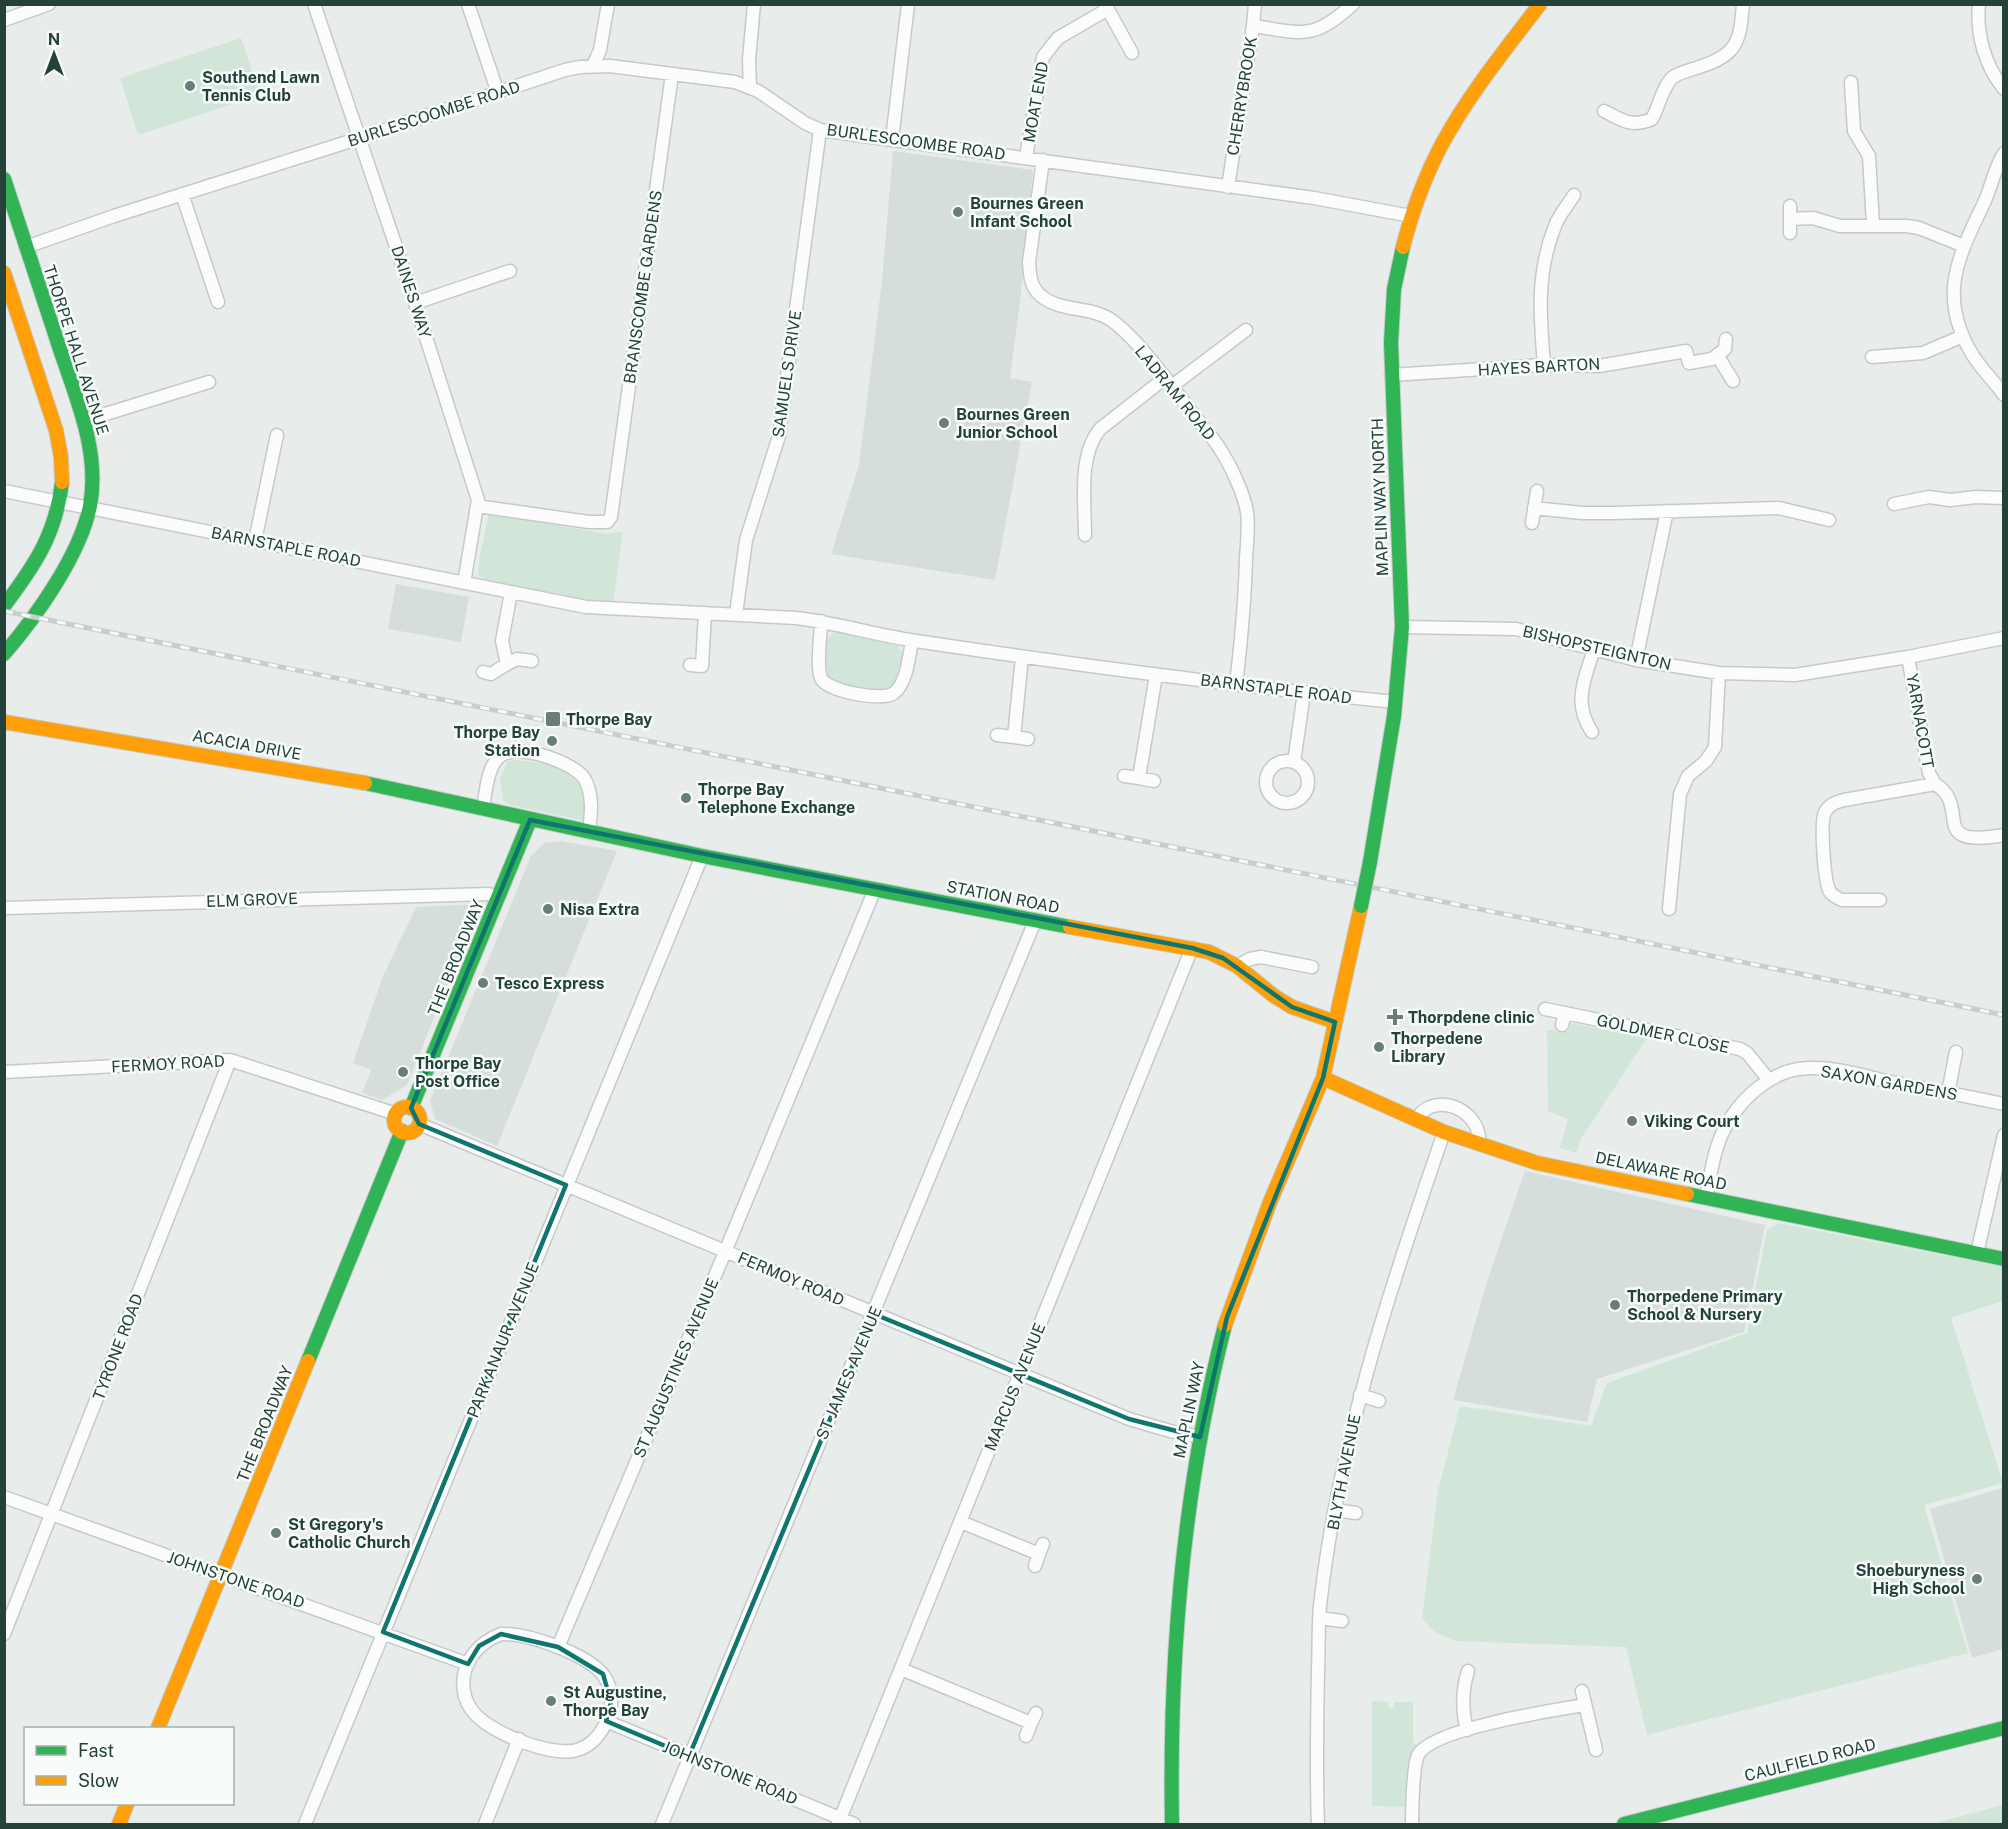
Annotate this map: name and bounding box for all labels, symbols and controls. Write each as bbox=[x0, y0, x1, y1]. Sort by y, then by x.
north arrow bbox=[24, 24, 84, 84]
text: N bbox=[48, 30, 60, 49]
street label: CHERRYBROOK bbox=[1223, 35, 1261, 157]
street label: MOAT END bbox=[1020, 60, 1052, 144]
place label: Southend Lawn Tennis Club bbox=[202, 68, 320, 105]
street label: BURLESCOOMBE ROAD bbox=[345, 77, 523, 151]
marker: Southend Lawn Tennis Club bbox=[183, 79, 197, 93]
street label: BURLESCOOMBE ROAD bbox=[826, 120, 1006, 164]
street label: BRANSCOMBE GARDENS bbox=[620, 189, 666, 385]
place label: Bournes Green Infant School bbox=[970, 194, 1084, 231]
marker: Bournes Green Infant School bbox=[951, 205, 965, 219]
street label: DAINES WAY bbox=[387, 243, 435, 341]
street label: THORPE HALL AVENUE bbox=[40, 263, 112, 437]
street label: SAMUELS DRIVE bbox=[769, 309, 805, 439]
street label: LADRAM ROAD bbox=[1131, 342, 1219, 444]
street label: HAYES BARTON bbox=[1477, 354, 1601, 380]
place label: Bournes Green Junior School bbox=[956, 405, 1070, 442]
marker: Bournes Green Junior School bbox=[937, 416, 951, 430]
street label: MAPLIN WAY NORTH bbox=[1368, 418, 1392, 576]
street label: BARNSTAPLE ROAD bbox=[209, 523, 363, 571]
street label: BISHOPSTEIGNTON bbox=[1521, 622, 1673, 674]
street label: BARNSTAPLE ROAD bbox=[1199, 670, 1353, 708]
street label: YARNACOTT bbox=[1902, 672, 1938, 770]
marker: Thorpe Bay bbox=[544, 710, 562, 728]
place label: Thorpe Bay bbox=[566, 710, 652, 729]
place label: Thorpe Bay Station bbox=[454, 723, 540, 760]
street label: ACACIA DRIVE bbox=[191, 726, 303, 764]
marker: Thorpe Bay Station bbox=[545, 734, 559, 748]
place label: Thorpe Bay Telephone Exchange bbox=[698, 780, 855, 817]
marker: Thorpe Bay Telephone Exchange bbox=[679, 791, 693, 805]
street label: STATION ROAD bbox=[945, 877, 1061, 917]
street label: ELM GROVE bbox=[206, 889, 298, 911]
street label: THE BROADWAY bbox=[424, 897, 488, 1019]
place label: Nisa Extra bbox=[560, 900, 639, 919]
marker: Nisa Extra bbox=[541, 902, 555, 916]
place label: Tesco Express bbox=[495, 974, 605, 993]
marker: Tesco Express bbox=[476, 976, 490, 990]
marker: Thorpdene clinic bbox=[1386, 1008, 1404, 1026]
place label: Thorpdene clinic bbox=[1408, 1008, 1535, 1027]
street label: GOLDMER CLOSE bbox=[1595, 1011, 1731, 1057]
place label: Thorpedene Library bbox=[1391, 1029, 1483, 1066]
marker: Thorpedene Library bbox=[1372, 1040, 1386, 1054]
street label: FERMOY ROAD bbox=[111, 1052, 225, 1076]
place label: Thorpe Bay Post Office bbox=[415, 1054, 501, 1091]
street label: SAXON GARDENS bbox=[1819, 1062, 1959, 1104]
marker: Thorpe Bay Post Office bbox=[396, 1065, 410, 1079]
place label: Viking Court bbox=[1644, 1112, 1740, 1131]
marker: Viking Court bbox=[1625, 1114, 1639, 1128]
street label: DELAWARE ROAD bbox=[1594, 1148, 1728, 1194]
street label: FERMOY ROAD bbox=[735, 1248, 847, 1310]
street label: PARKANAUR AVENUE bbox=[463, 1259, 543, 1421]
street label: ST AUGUSTINES AVENUE bbox=[629, 1275, 723, 1461]
place label: Thorpedene Primary School & Nursery bbox=[1627, 1287, 1783, 1324]
street label: TYRONE ROAD bbox=[89, 1291, 147, 1403]
marker: Thorpedene Primary School & Nursery bbox=[1608, 1298, 1622, 1312]
street label: ST JAMES AVENUE bbox=[812, 1303, 886, 1443]
street label: MARCUS AVENUE bbox=[981, 1320, 1049, 1454]
street label: MAPLIN WAY bbox=[1169, 1360, 1209, 1460]
street label: THE BROADWAY bbox=[233, 1363, 297, 1485]
street label: BLYTH AVENUE bbox=[1323, 1412, 1365, 1532]
place label: St Gregory's Catholic Church bbox=[288, 1515, 410, 1552]
marker: St Gregory's Catholic Church bbox=[269, 1526, 283, 1540]
street label: JOHNSTONE ROAD bbox=[165, 1548, 307, 1612]
place label: Shoeburyness High School bbox=[1855, 1561, 1965, 1598]
marker: Shoeburyness High School bbox=[1970, 1572, 1984, 1586]
place label: St Augustine, Thorpe Bay bbox=[563, 1683, 667, 1720]
marker: St Augustine, Thorpe Bay bbox=[544, 1694, 558, 1708]
legend bbox=[24, 1727, 234, 1805]
street label: CAULFIELD ROAD bbox=[1742, 1734, 1878, 1786]
street label: JOHNSTONE ROAD bbox=[660, 1737, 800, 1809]
text: Fast bbox=[78, 1740, 114, 1761]
text: Slow bbox=[78, 1770, 119, 1791]

